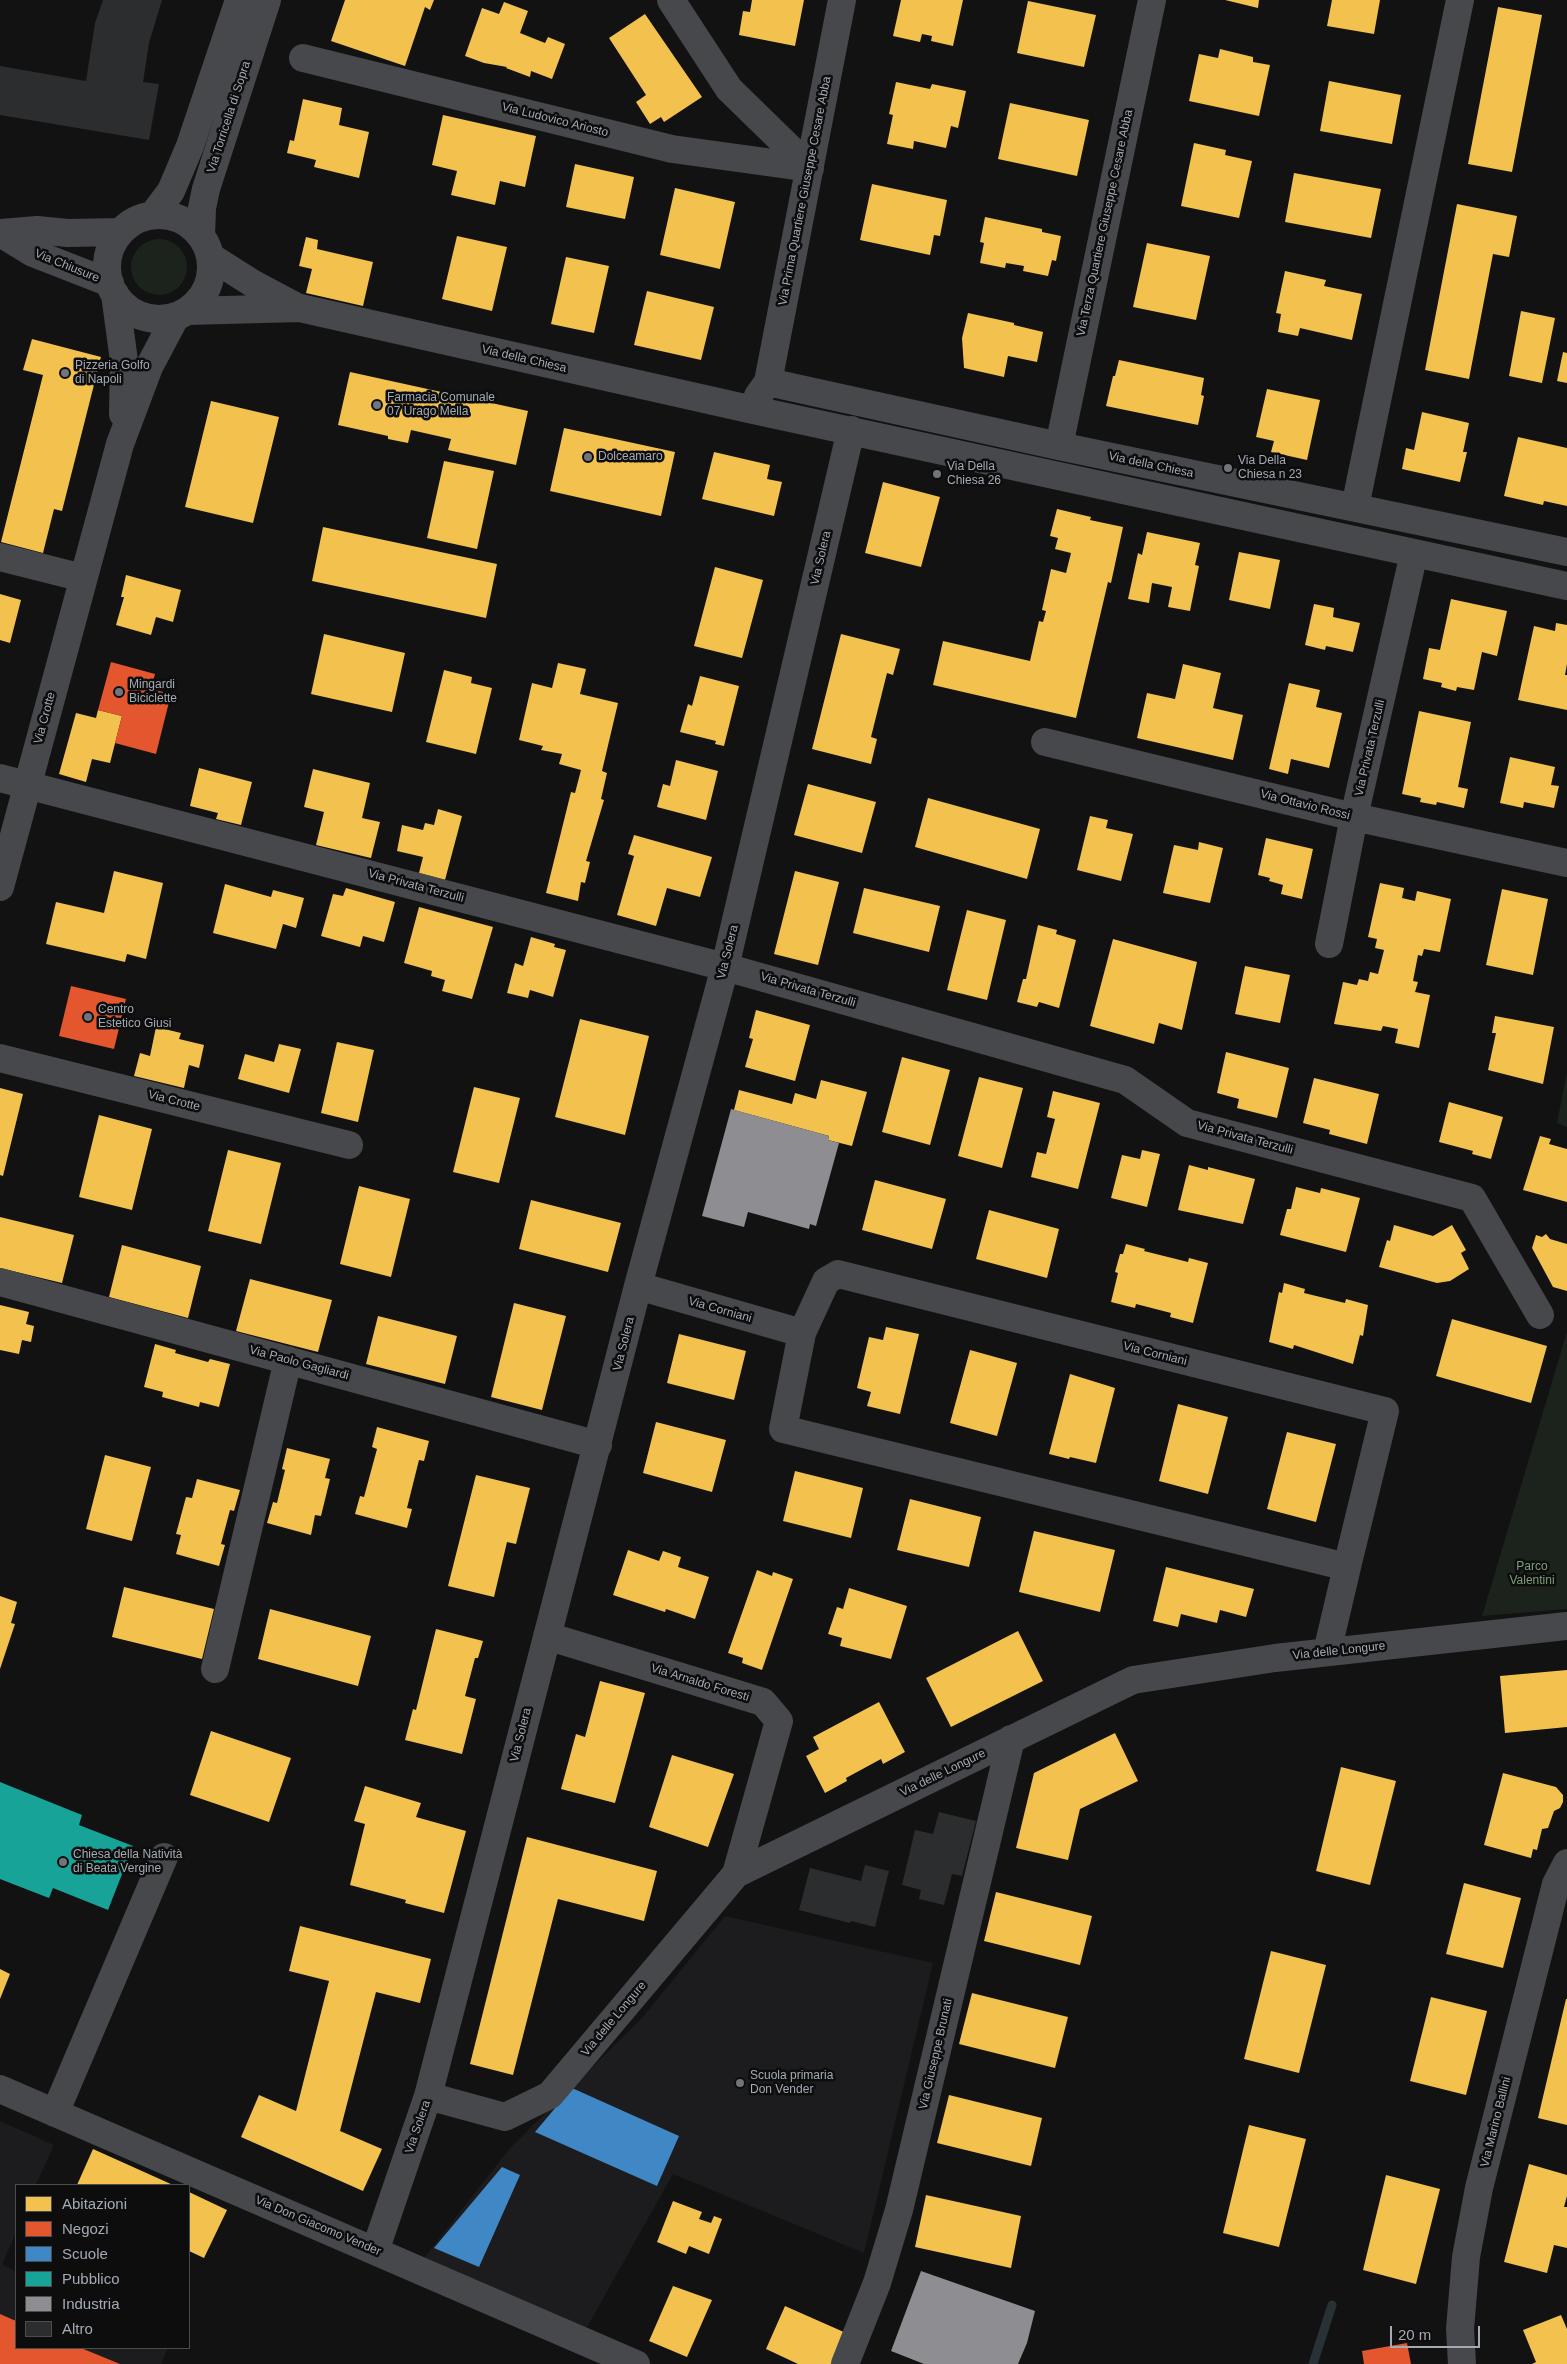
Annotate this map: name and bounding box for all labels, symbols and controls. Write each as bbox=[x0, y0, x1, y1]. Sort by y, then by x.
street label: Via Torricella di Sopra bbox=[204, 59, 254, 175]
street label: Via Prima Quartiere Giuseppe Cesare Abba bbox=[776, 75, 834, 307]
street label: Via Ludovico Ariosto bbox=[500, 100, 610, 140]
street label: Via Terza Quartiere Giuseppe Cesare Abba bbox=[1074, 108, 1136, 338]
street label: Via Chiusure bbox=[33, 246, 101, 286]
street label: Via della Chiesa bbox=[480, 342, 568, 376]
place label: Pizzeria Golfo di Napoli bbox=[75, 359, 150, 387]
marker: Pizzeria Golfo di Napoli bbox=[59, 367, 71, 379]
place label: Farmacia Comunale 07 Urago Mella bbox=[387, 391, 495, 419]
marker: Farmacia Comunale 07 Urago Mella bbox=[371, 399, 383, 411]
street label: Via della Chiesa bbox=[1107, 449, 1195, 481]
place label: Dolceamaro bbox=[598, 450, 663, 464]
marker: Dolceamaro bbox=[582, 451, 594, 463]
place label: Via Della Chiesa n 23 bbox=[1238, 454, 1302, 482]
place label: Via Della Chiesa 26 bbox=[947, 460, 1001, 488]
marker: Via Della Chiesa n 23 bbox=[1222, 462, 1234, 474]
marker: Via Della Chiesa 26 bbox=[931, 468, 943, 480]
street label: Via Solera bbox=[808, 530, 834, 586]
place label: Mingardi Biciclette bbox=[129, 678, 177, 706]
marker: Mingardi Biciclette bbox=[113, 686, 125, 698]
street label: Via Crotte bbox=[31, 690, 59, 746]
street label: Via Privata Terzulli bbox=[1352, 698, 1388, 798]
street label: Via Ottavio Rossi bbox=[1259, 787, 1351, 823]
street label: Via Privata Terzulli bbox=[367, 866, 465, 906]
street label: Via Solera bbox=[714, 924, 742, 980]
street label: Via Privata Terzulli bbox=[759, 970, 857, 1010]
place label: Centro Estetico Giusi bbox=[98, 1003, 171, 1031]
marker: Centro Estetico Giusi bbox=[82, 1011, 94, 1023]
street label: Via Crotte bbox=[146, 1088, 202, 1114]
street label: Via Privata Terzulli bbox=[1196, 1118, 1294, 1158]
street label: Via Corniani bbox=[687, 1294, 753, 1326]
street label: Via Solera bbox=[610, 1316, 638, 1372]
street label: Via Corniani bbox=[1122, 1339, 1188, 1369]
street label: Via Paolo Gagliardi bbox=[248, 1343, 350, 1383]
park label: Parco Valentini bbox=[1509, 1560, 1555, 1588]
street label: Via delle Longure bbox=[1292, 1639, 1386, 1663]
street label: Via Arnaldo Foresti bbox=[649, 1661, 751, 1705]
street label: Via Solera bbox=[507, 1707, 535, 1763]
street label: Via delle Longure bbox=[898, 1746, 988, 1800]
place label: Chiesa della Natività di Beata Vergine bbox=[73, 1848, 182, 1876]
marker: Chiesa della Natività di Beata Vergine bbox=[57, 1856, 69, 1868]
street label: Via delle Longure bbox=[579, 1979, 649, 2059]
street label: Via Giuseppe Brunati bbox=[916, 1997, 956, 2111]
place label: Scuola primaria Don Vender bbox=[750, 2069, 833, 2097]
street label: Via Marino Ballini bbox=[1478, 2075, 1514, 2169]
marker: Scuola primaria Don Vender bbox=[734, 2077, 746, 2089]
street label: Via Solera bbox=[402, 2099, 434, 2155]
legend bbox=[15, 2184, 190, 2349]
street label: Via Don Giacomo Vender bbox=[253, 2193, 383, 2259]
text: Abitazioni bbox=[62, 2195, 127, 2212]
text: Negozi bbox=[62, 2220, 109, 2237]
text: Scuole bbox=[62, 2245, 108, 2262]
text: Pubblico bbox=[62, 2270, 120, 2287]
text: Industria bbox=[62, 2295, 120, 2312]
scale bar bbox=[1392, 2316, 1482, 2348]
text: Altro bbox=[62, 2320, 93, 2337]
text: 20 m bbox=[1398, 2326, 1431, 2343]

